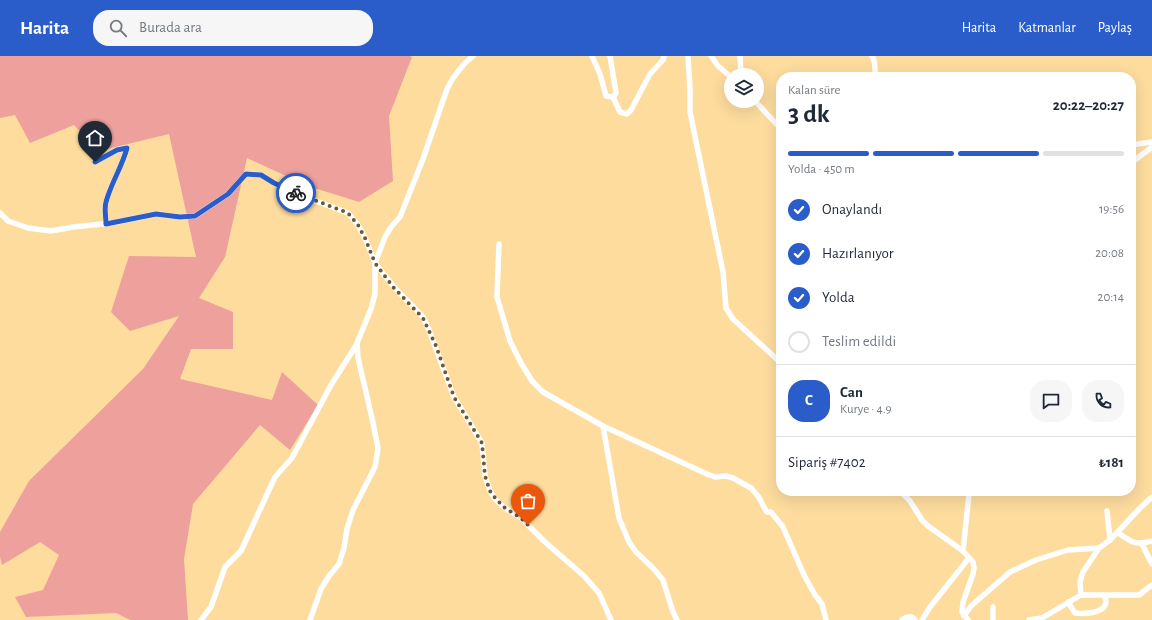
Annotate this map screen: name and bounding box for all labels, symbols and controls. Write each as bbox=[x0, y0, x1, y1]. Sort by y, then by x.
search box bbox=[93, 10, 373, 46]
icon: search bbox=[107, 17, 129, 39]
text: Harita bbox=[20, 19, 69, 38]
text: Burada ara bbox=[139, 20, 202, 35]
text: Harita bbox=[962, 21, 996, 35]
text: Katmanlar bbox=[1018, 21, 1076, 35]
text: Paylaş bbox=[1098, 21, 1132, 35]
map controls bbox=[724, 68, 764, 108]
button: layers bbox=[724, 68, 764, 108]
text: Kalan süre bbox=[788, 84, 840, 97]
text: 20:22–20:27 bbox=[1053, 98, 1124, 113]
text: 3 dk bbox=[788, 101, 830, 127]
pin bbox=[78, 121, 112, 162]
icon: home bbox=[84, 127, 106, 149]
text: Yolda · 450 m bbox=[788, 163, 855, 176]
courier bbox=[276, 173, 316, 213]
icon: bike bbox=[285, 182, 307, 204]
icon: check bbox=[788, 199, 810, 221]
text: Onaylandı bbox=[822, 202, 882, 217]
text: 19:56 bbox=[1099, 203, 1124, 216]
icon: check bbox=[788, 243, 810, 265]
text: Hazırlanıyor bbox=[822, 246, 894, 261]
text: 20:08 bbox=[1095, 247, 1124, 260]
icon: check bbox=[788, 287, 810, 309]
text: Yolda bbox=[822, 290, 855, 305]
text: 20:14 bbox=[1098, 291, 1124, 304]
text: Teslim edildi bbox=[822, 334, 896, 349]
button: chat bbox=[1030, 380, 1072, 422]
button: phone bbox=[1082, 380, 1124, 422]
text: Can bbox=[840, 385, 863, 400]
text: C bbox=[805, 393, 813, 408]
text: Kurye · 4.9 bbox=[840, 403, 892, 416]
text: Sipariş #7402 bbox=[788, 455, 866, 470]
text: ₺181 bbox=[1099, 455, 1124, 470]
pin bbox=[511, 484, 545, 525]
icon: bag bbox=[517, 490, 539, 512]

